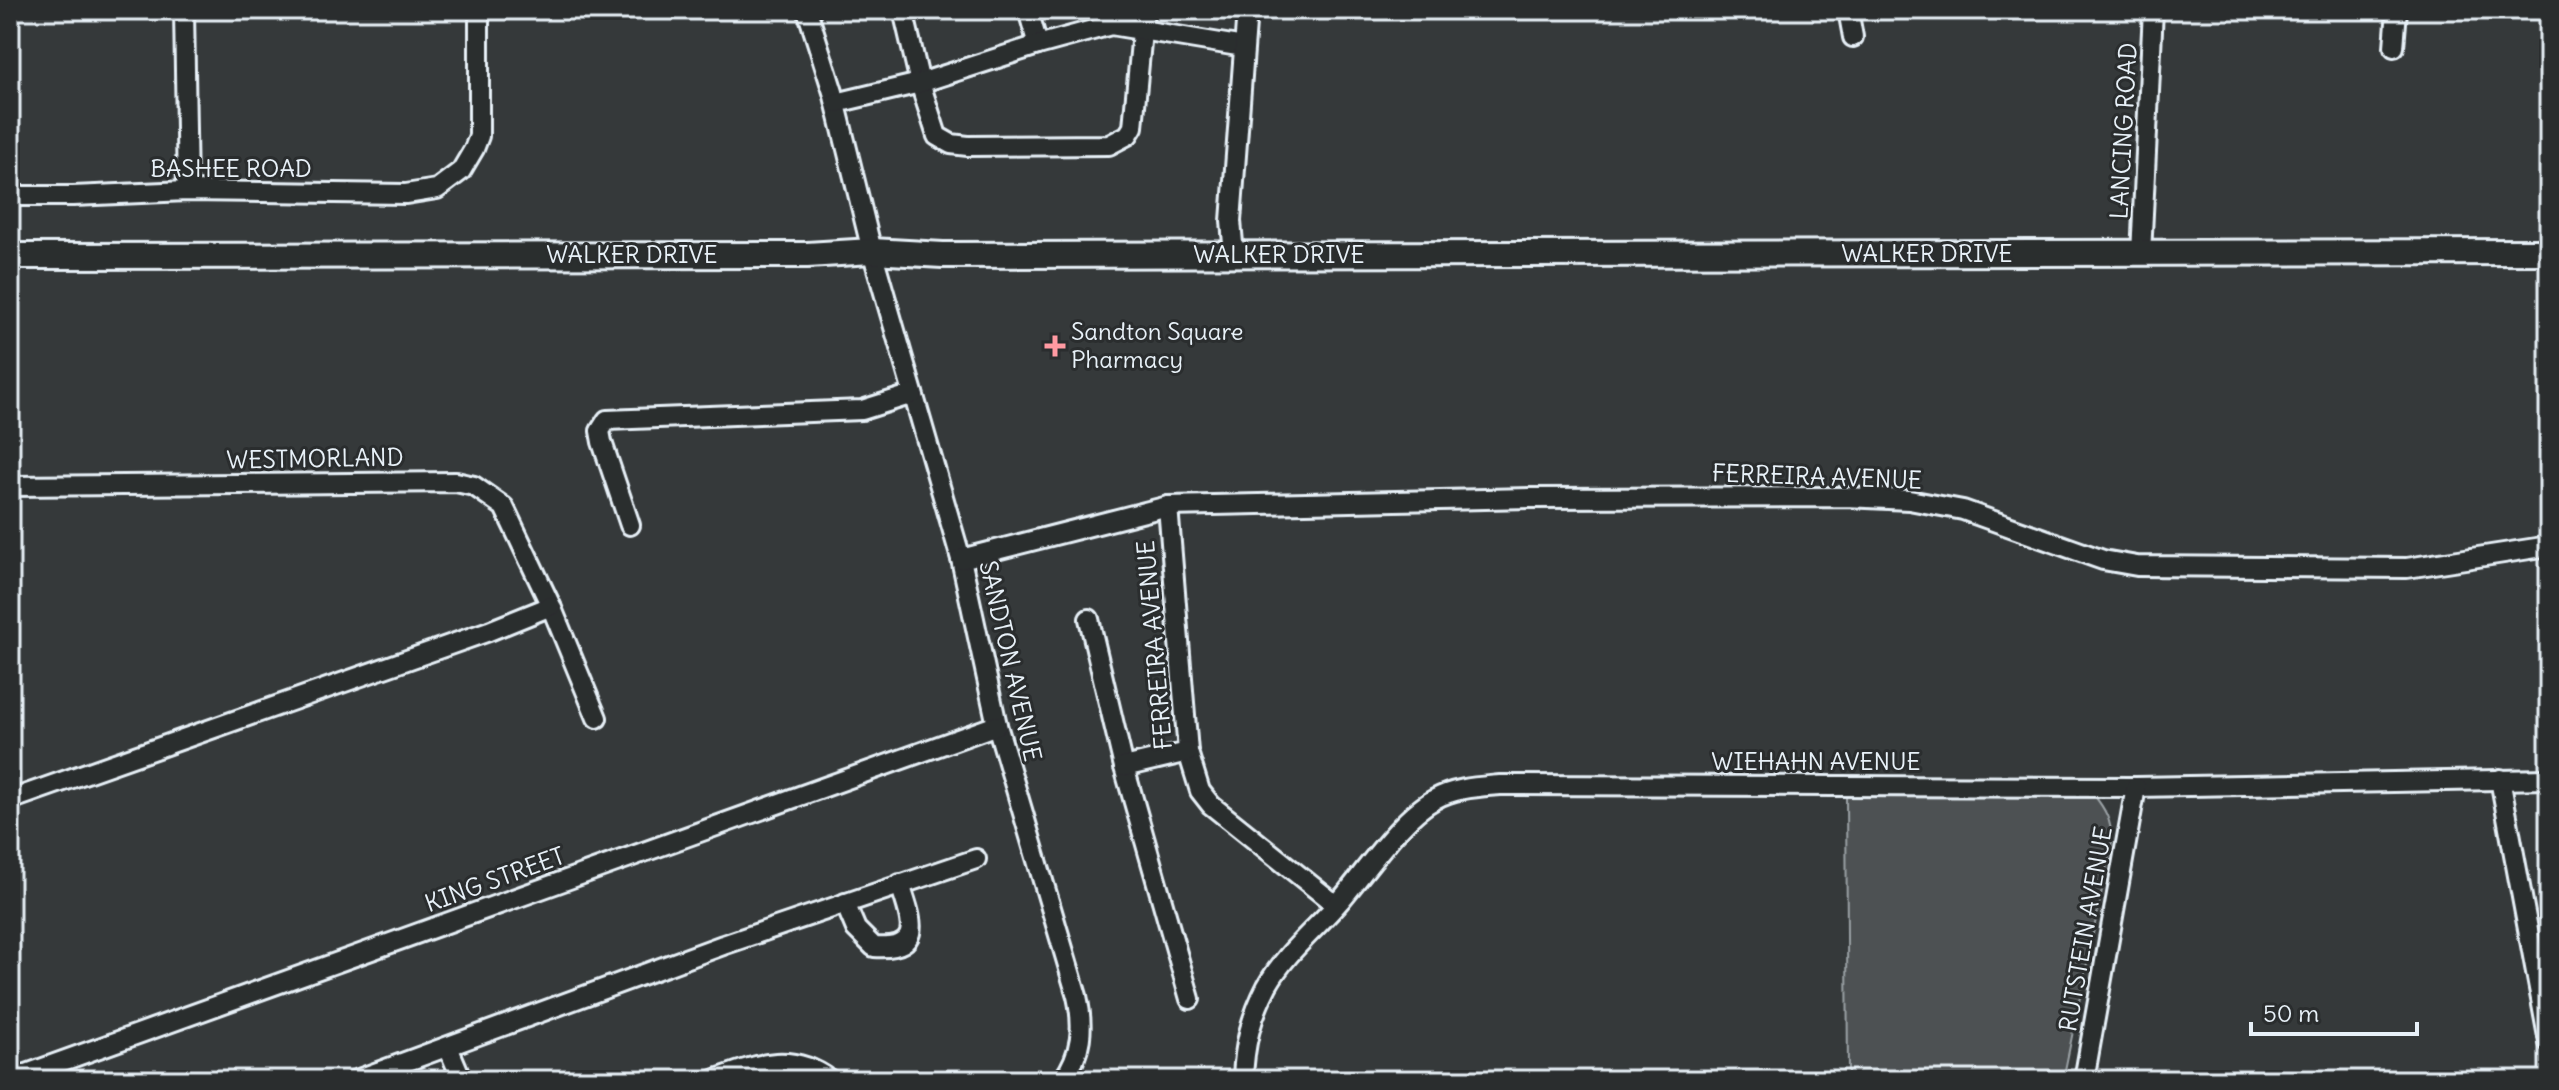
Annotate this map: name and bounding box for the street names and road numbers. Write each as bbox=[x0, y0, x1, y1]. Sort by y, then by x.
street label: LANCING ROAD bbox=[2103, 42, 2143, 220]
street label: BASHEE ROAD bbox=[150, 153, 312, 183]
street label: WALKER DRIVE bbox=[1841, 238, 2013, 268]
street label: WALKER DRIVE bbox=[546, 239, 718, 269]
street label: WALKER DRIVE bbox=[1193, 239, 1365, 269]
street label: WESTMORLAND bbox=[226, 441, 404, 475]
street label: FERREIRA AVENUE bbox=[1712, 457, 1923, 495]
street label: FERREIRA AVENUE bbox=[1130, 539, 1178, 751]
street label: SANDTON AVENUE bbox=[973, 558, 1049, 764]
street label: WIEHAHN AVENUE bbox=[1711, 746, 1921, 776]
street label: RUTSTEIN AVENUE bbox=[2052, 824, 2118, 1034]
street label: KING STREET bbox=[421, 840, 569, 918]

